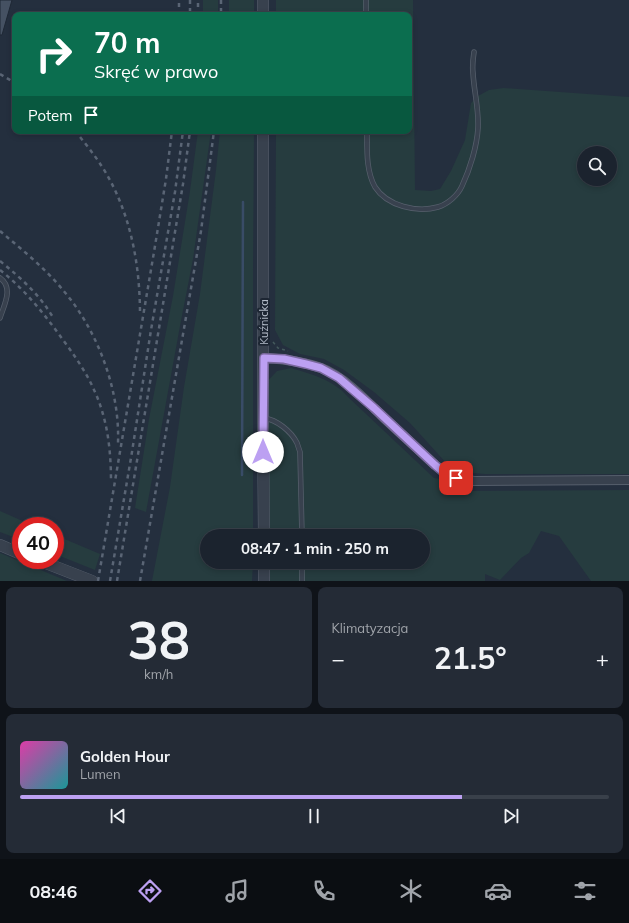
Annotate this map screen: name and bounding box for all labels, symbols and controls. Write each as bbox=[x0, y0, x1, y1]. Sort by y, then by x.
text: 70 m bbox=[94, 25, 160, 60]
icon: right bbox=[28, 28, 80, 80]
text: Skręć w prawo bbox=[94, 60, 218, 83]
icon: arrive bbox=[80, 104, 102, 126]
text: Potem bbox=[28, 106, 72, 125]
map controls bbox=[577, 146, 617, 186]
button: search bbox=[577, 146, 617, 186]
street label: Kuźnicka bbox=[257, 299, 271, 345]
position arrow bbox=[242, 431, 284, 473]
pin bbox=[439, 461, 473, 495]
icon: arrive bbox=[445, 467, 467, 489]
speed limit sign: 40 bbox=[12, 517, 64, 569]
text: 08:47 · 1 min · 250 m bbox=[241, 539, 389, 558]
text: 38 bbox=[128, 607, 190, 672]
text: Klimatyzacja bbox=[332, 620, 408, 636]
text: 21.5° bbox=[434, 639, 507, 677]
text: − bbox=[332, 645, 345, 673]
text: + bbox=[596, 645, 609, 673]
text: km/h bbox=[144, 666, 173, 682]
text: Golden Hour bbox=[80, 747, 170, 766]
text: Lumen bbox=[80, 766, 121, 782]
icon: previous bbox=[107, 805, 129, 827]
icon: pause bbox=[303, 805, 325, 827]
icon: next bbox=[500, 805, 522, 827]
icon: directions bbox=[136, 877, 164, 905]
icon: music bbox=[223, 877, 251, 905]
icon: phone bbox=[310, 877, 338, 905]
icon: climate bbox=[397, 877, 425, 905]
icon: car bbox=[484, 877, 512, 905]
icon: filters bbox=[571, 877, 599, 905]
text: 08:46 bbox=[30, 880, 77, 903]

